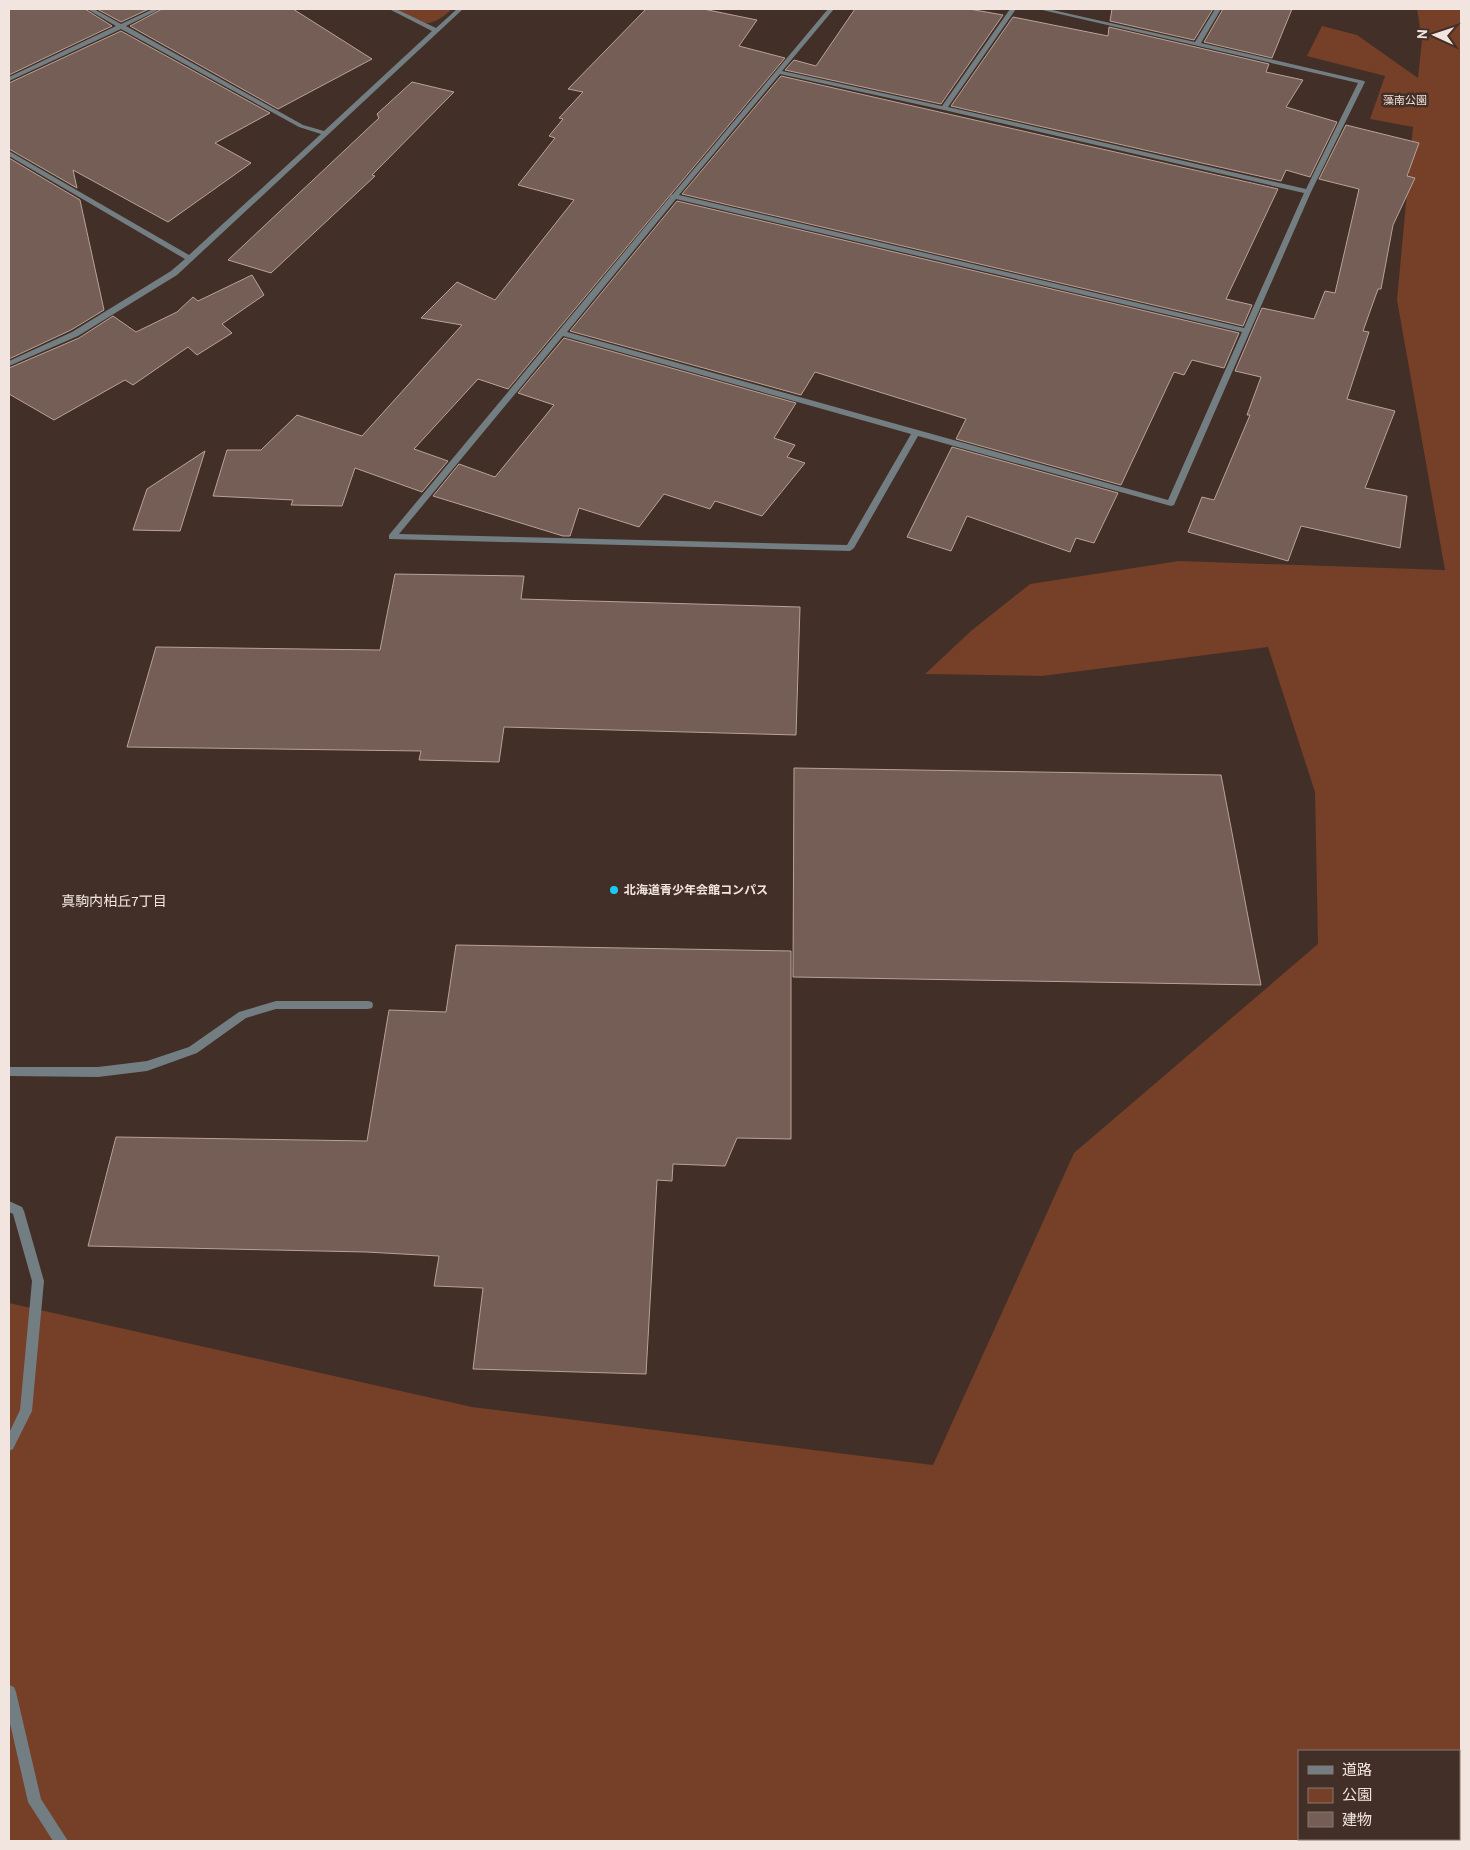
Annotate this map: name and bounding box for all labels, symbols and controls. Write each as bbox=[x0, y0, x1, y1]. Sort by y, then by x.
north arrow bbox=[1410, 10, 1460, 60]
text: N bbox=[1415, 29, 1432, 40]
park label: 藻南公園 bbox=[1383, 94, 1427, 108]
place label: 北海道青少年会館コンパス bbox=[624, 883, 768, 899]
marker: 北海道青少年会館コンパス bbox=[608, 884, 620, 896]
district label: 真駒内柏丘7丁目 bbox=[61, 894, 167, 911]
legend bbox=[1298, 1750, 1460, 1840]
text: 道路 bbox=[1342, 1762, 1372, 1781]
text: 公園 bbox=[1342, 1787, 1372, 1806]
text: 建物 bbox=[1342, 1812, 1372, 1831]

